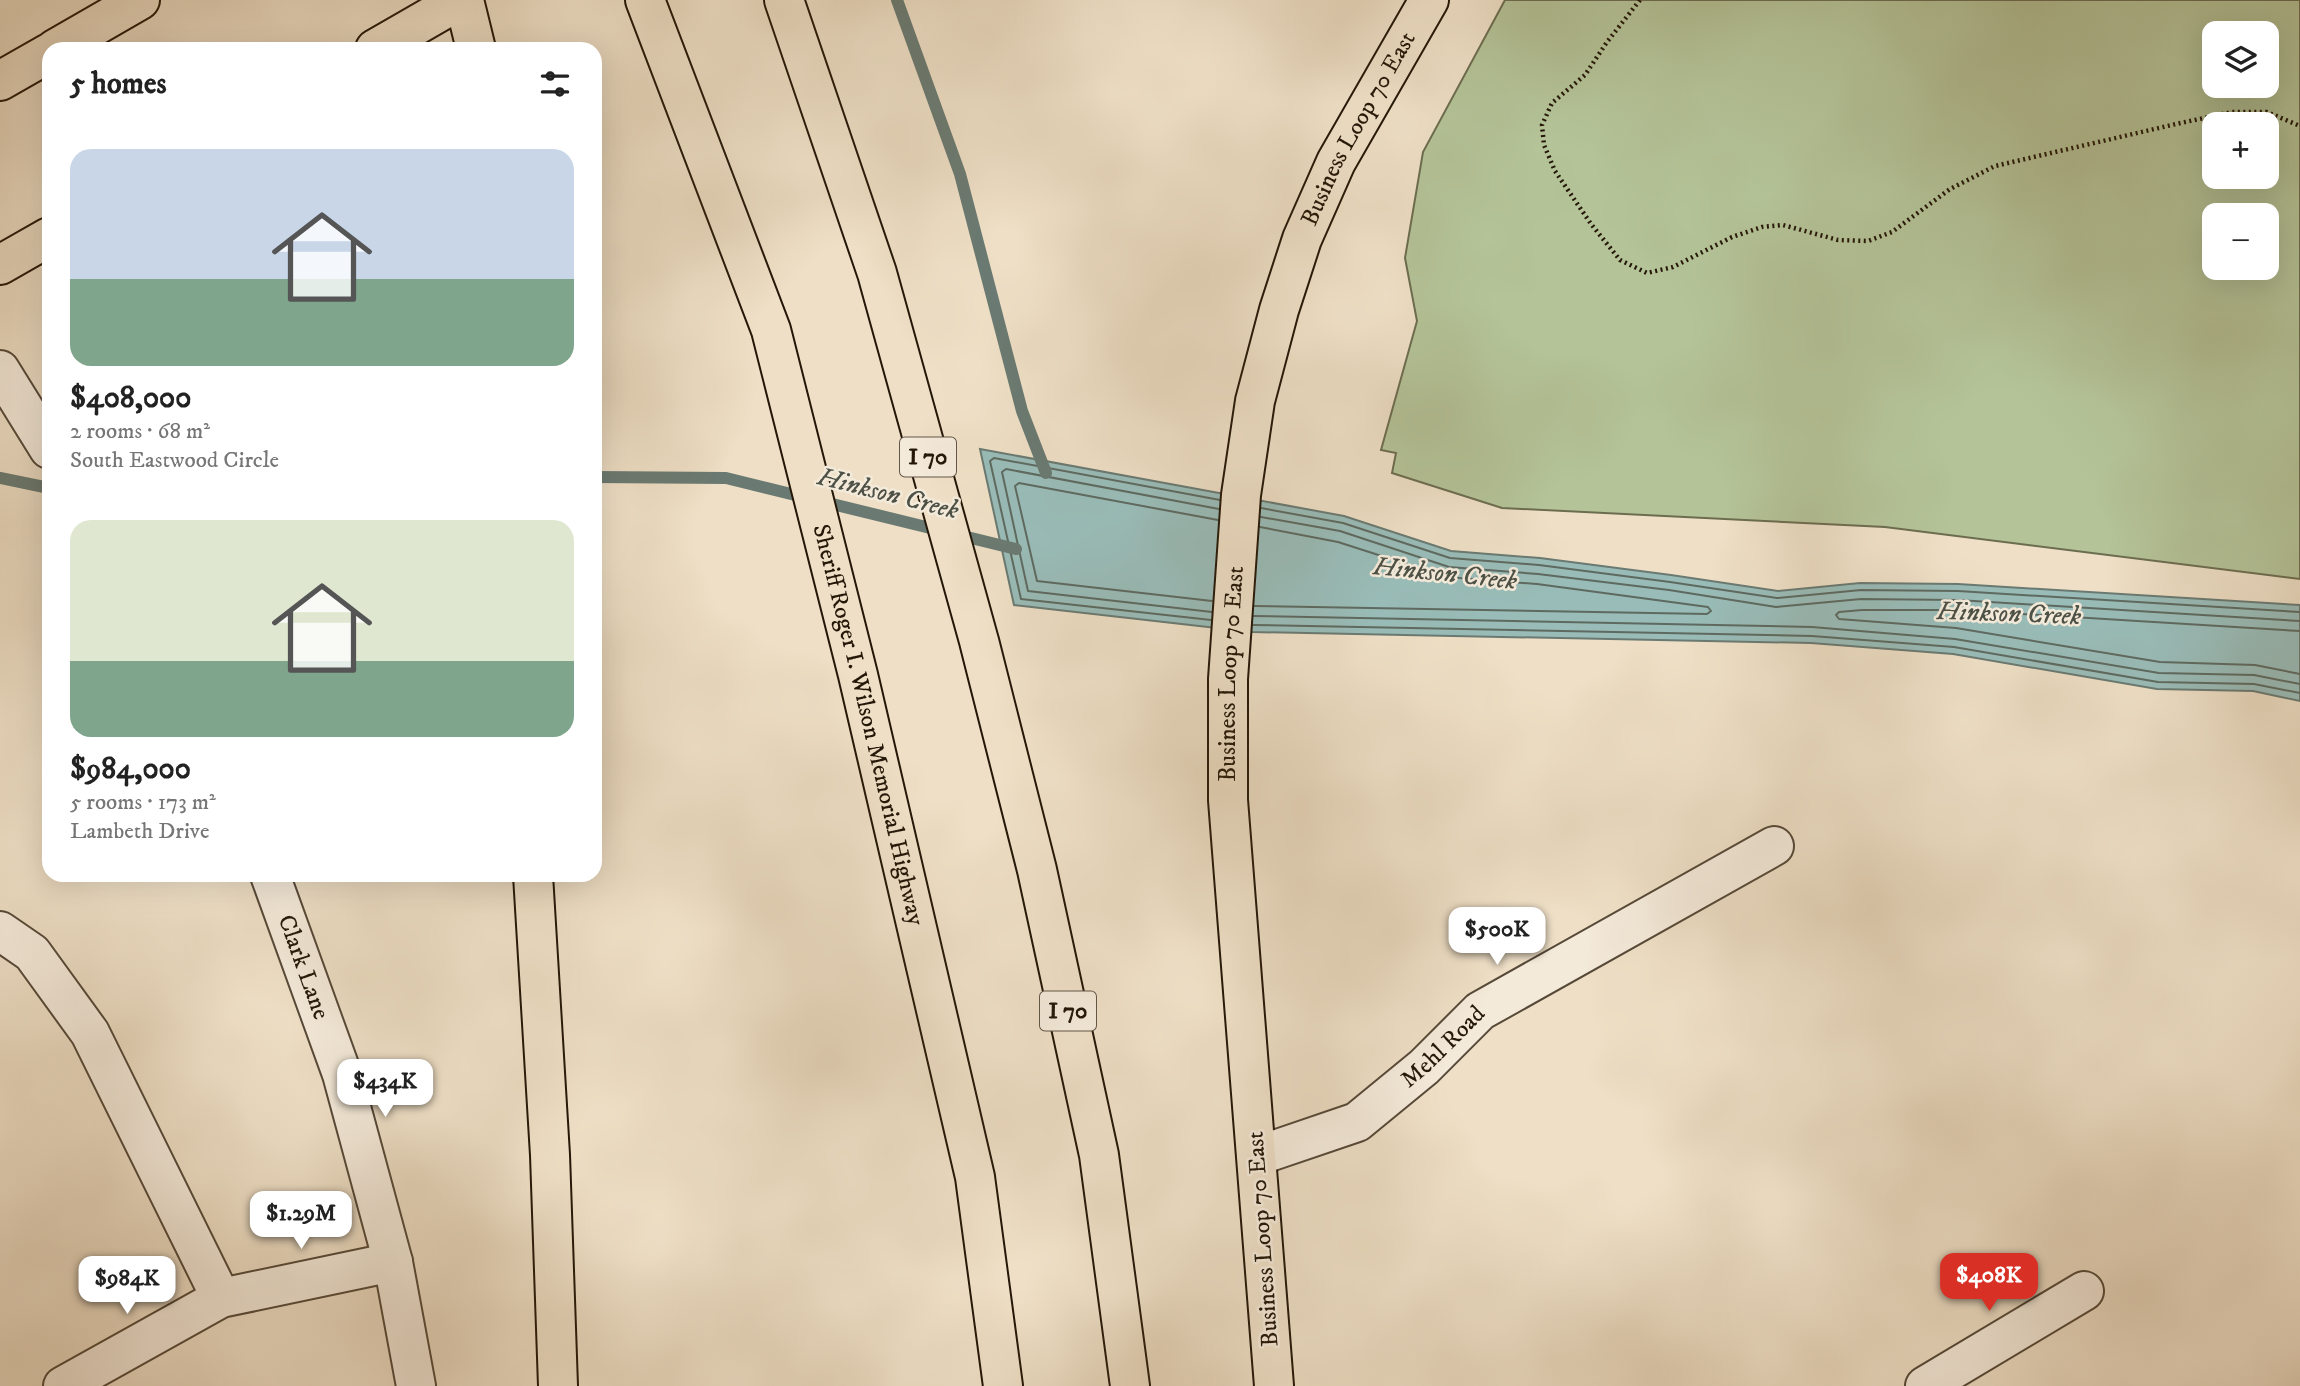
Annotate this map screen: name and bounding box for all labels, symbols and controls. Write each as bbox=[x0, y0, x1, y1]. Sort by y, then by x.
map controls bbox=[2202, 21, 2279, 280]
button: layers bbox=[2202, 21, 2279, 98]
street label: Business Loop 70 East bbox=[1295, 26, 1423, 230]
icon: filters bbox=[536, 65, 574, 103]
text: 5 homes bbox=[70, 66, 166, 103]
button: + bbox=[2202, 112, 2279, 189]
icon: home bbox=[259, 194, 385, 320]
button: − bbox=[2202, 203, 2279, 280]
text: $408,000 bbox=[70, 380, 191, 417]
text: 2 rooms · 68 m² bbox=[70, 417, 210, 446]
road number: I 70 bbox=[900, 438, 956, 477]
text: South Eastwood Circle bbox=[70, 446, 279, 475]
water label: Hinkson Creek bbox=[813, 460, 962, 528]
street label: Sheriff Roger I. Wilson Memorial Highway bbox=[806, 521, 931, 929]
water label: Hinkson Creek bbox=[1370, 550, 1519, 598]
icon: home bbox=[259, 565, 385, 691]
street label: Business Loop 70 East bbox=[1213, 565, 1251, 782]
water label: Hinkson Creek bbox=[1935, 595, 2082, 633]
text: $984,000 bbox=[70, 751, 191, 788]
text: 5 rooms · 173 m² bbox=[70, 788, 216, 817]
text: Lambeth Drive bbox=[70, 817, 209, 846]
pin: $500K bbox=[1448, 908, 1546, 967]
street label: Clark Lane bbox=[271, 911, 336, 1024]
text: $500K bbox=[1465, 915, 1529, 944]
road number: I 70 bbox=[1040, 992, 1096, 1030]
street label: Mehl Road bbox=[1395, 999, 1492, 1095]
pin: $434K bbox=[336, 1060, 434, 1119]
text: $434K bbox=[353, 1067, 417, 1096]
street label: Business Loop 70 East bbox=[1240, 1130, 1285, 1348]
pin: $1.29M bbox=[244, 1192, 358, 1251]
text: $1.29M bbox=[266, 1199, 336, 1228]
pin: $408K bbox=[1940, 1254, 2038, 1313]
pin: $984K bbox=[78, 1256, 176, 1316]
text: $408K bbox=[1956, 1261, 2022, 1290]
text: $984K bbox=[95, 1264, 159, 1293]

